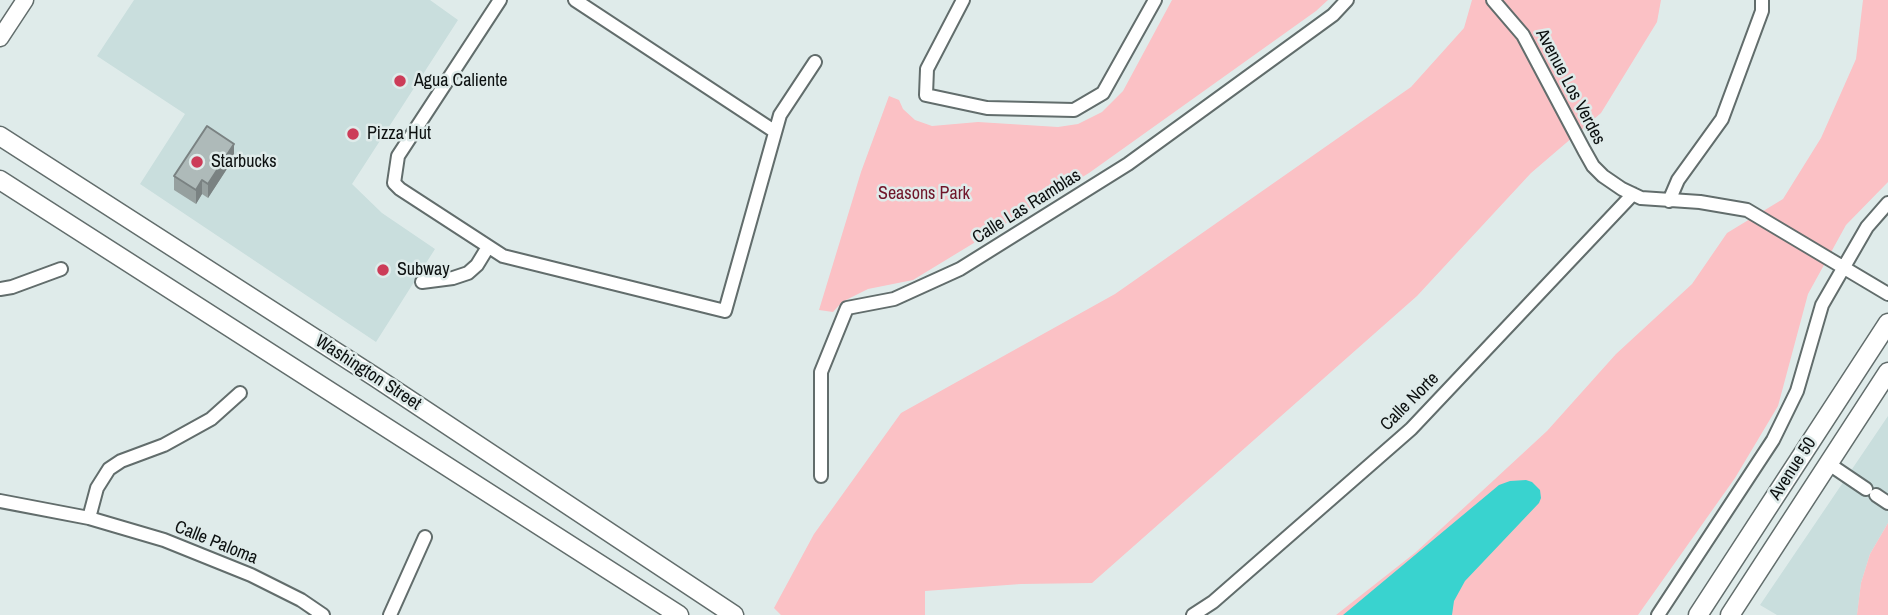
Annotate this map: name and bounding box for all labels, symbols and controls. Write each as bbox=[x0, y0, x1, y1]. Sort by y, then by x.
street label: Avenue Los Verdes bbox=[1530, 26, 1610, 148]
place label: Agua Caliente bbox=[414, 70, 508, 92]
marker: Agua Caliente bbox=[392, 73, 408, 89]
place label: Pizza Hut bbox=[367, 123, 431, 145]
marker: Pizza Hut bbox=[345, 126, 361, 142]
place label: Starbucks bbox=[211, 151, 277, 173]
marker: Starbucks bbox=[189, 154, 205, 170]
street label: Calle Las Ramblas bbox=[969, 165, 1085, 249]
park label: Seasons Park bbox=[878, 183, 970, 205]
place label: Subway bbox=[397, 259, 450, 281]
marker: Subway bbox=[375, 262, 391, 278]
street label: Washington Street bbox=[311, 331, 425, 415]
street label: Calle Norte bbox=[1376, 368, 1444, 436]
street label: Avenue 50 bbox=[1765, 434, 1821, 504]
street label: Calle Paloma bbox=[171, 517, 261, 569]

